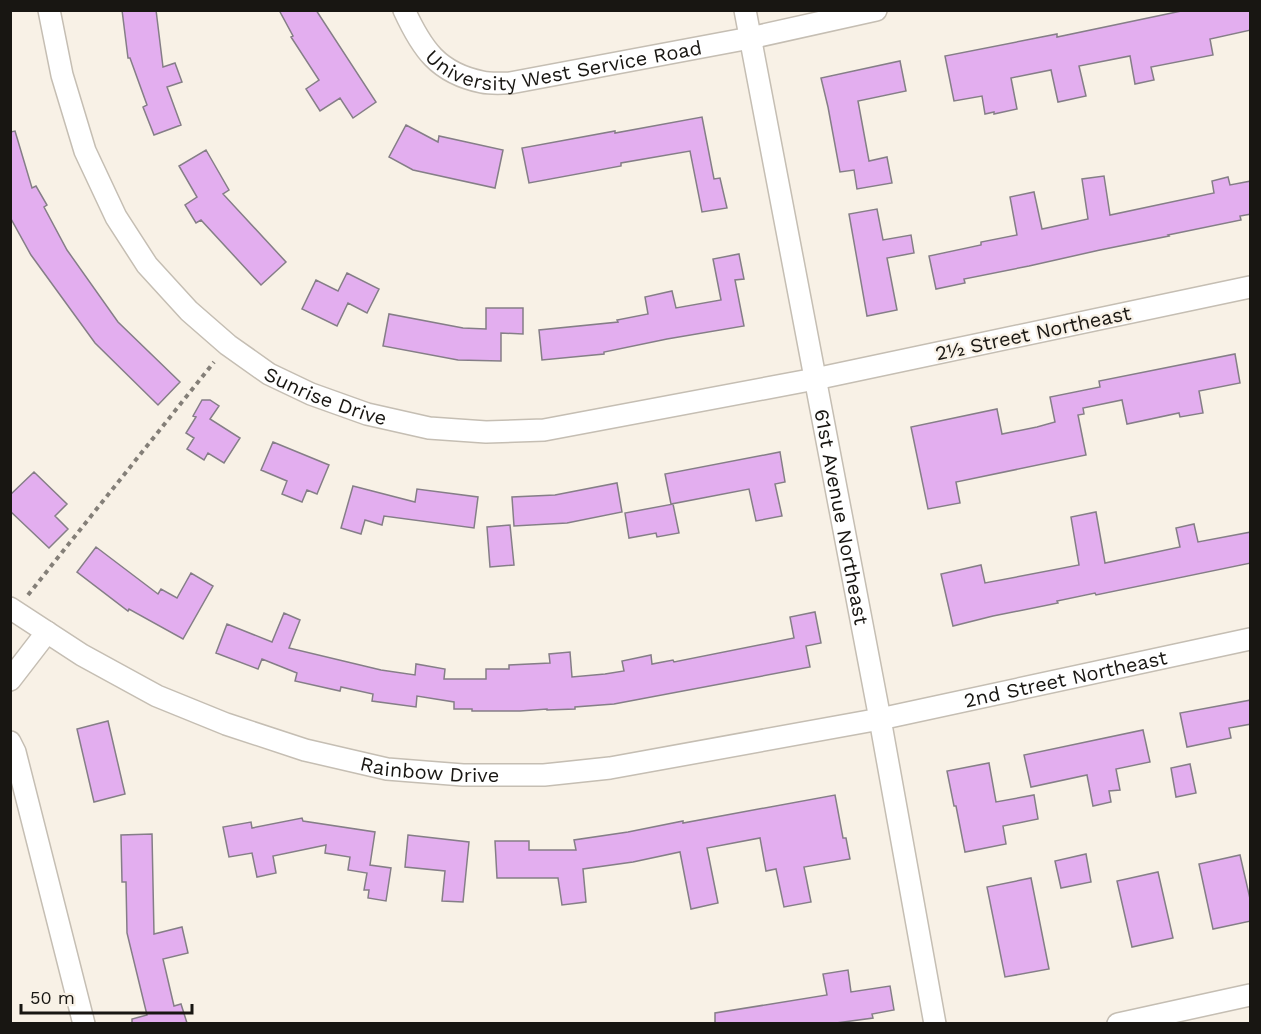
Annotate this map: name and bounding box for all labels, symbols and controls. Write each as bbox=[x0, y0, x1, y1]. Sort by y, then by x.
street label: University West Service Road bbox=[424, 33, 710, 57]
text: University West Service Road bbox=[420, 35, 704, 96]
street label: 2½ Street Northeast bbox=[933, 300, 1134, 365]
street label: Sunrise Drive bbox=[260, 362, 389, 430]
street label: 61st Avenue Northeast bbox=[809, 407, 874, 627]
street label: 2nd Street Northeast bbox=[962, 645, 1170, 713]
street label: Rainbow Drive bbox=[358, 751, 499, 787]
scale bar bbox=[21, 977, 192, 1015]
text: 50 m bbox=[30, 987, 75, 1008]

